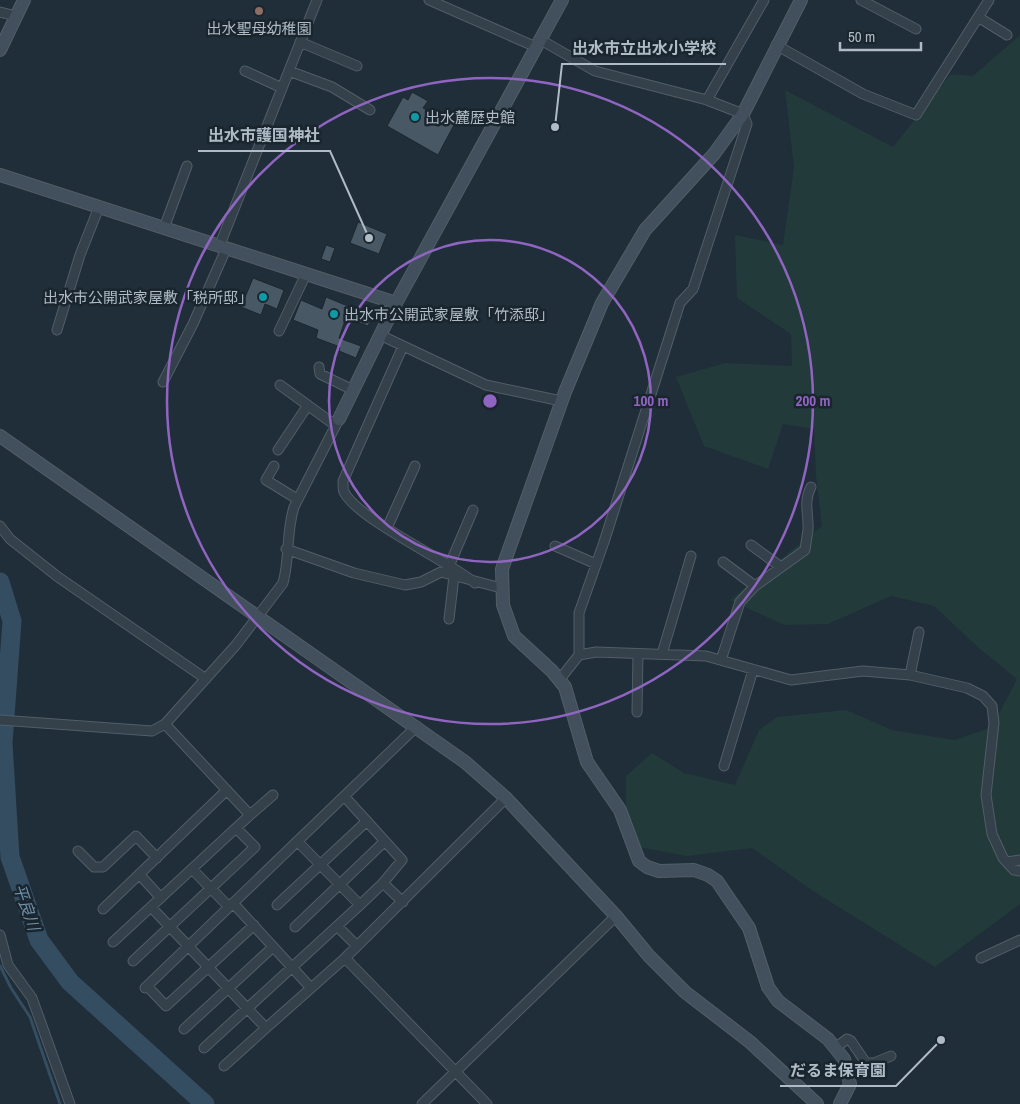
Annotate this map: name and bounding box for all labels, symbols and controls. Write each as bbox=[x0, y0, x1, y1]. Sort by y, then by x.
marker: 出水聖母幼稚園 bbox=[253, 5, 265, 17]
place label: 出水聖母幼稚園 bbox=[206, 18, 312, 39]
scale bar bbox=[840, 20, 921, 52]
text: 50 m bbox=[848, 26, 875, 47]
callout: 出水市立出水小学校 bbox=[562, 33, 726, 64]
text: 出水市立出水小学校 bbox=[572, 37, 716, 59]
place label: 出水麓歴史館 bbox=[425, 107, 515, 128]
marker: 出水麓歴史館 bbox=[409, 111, 421, 123]
callout: 出水市護国神社 bbox=[198, 120, 330, 151]
text: 出水市護国神社 bbox=[208, 124, 320, 146]
place label: 出水市公開武家屋敷「税所邸」 bbox=[43, 287, 253, 308]
marker: 出水市公開武家屋敷「税所邸」 bbox=[257, 291, 269, 303]
place label: 出水市公開武家屋敷「竹添邸」 bbox=[344, 304, 554, 325]
marker: 出水市公開武家屋敷「竹添邸」 bbox=[328, 308, 340, 320]
text: 100 m bbox=[634, 390, 668, 411]
text: 200 m bbox=[796, 390, 830, 411]
centre of rings bbox=[481, 392, 499, 410]
water label: 平良川 bbox=[9, 881, 46, 935]
callout: だるま保育園 bbox=[780, 1055, 896, 1086]
text: だるま保育園 bbox=[790, 1059, 886, 1081]

